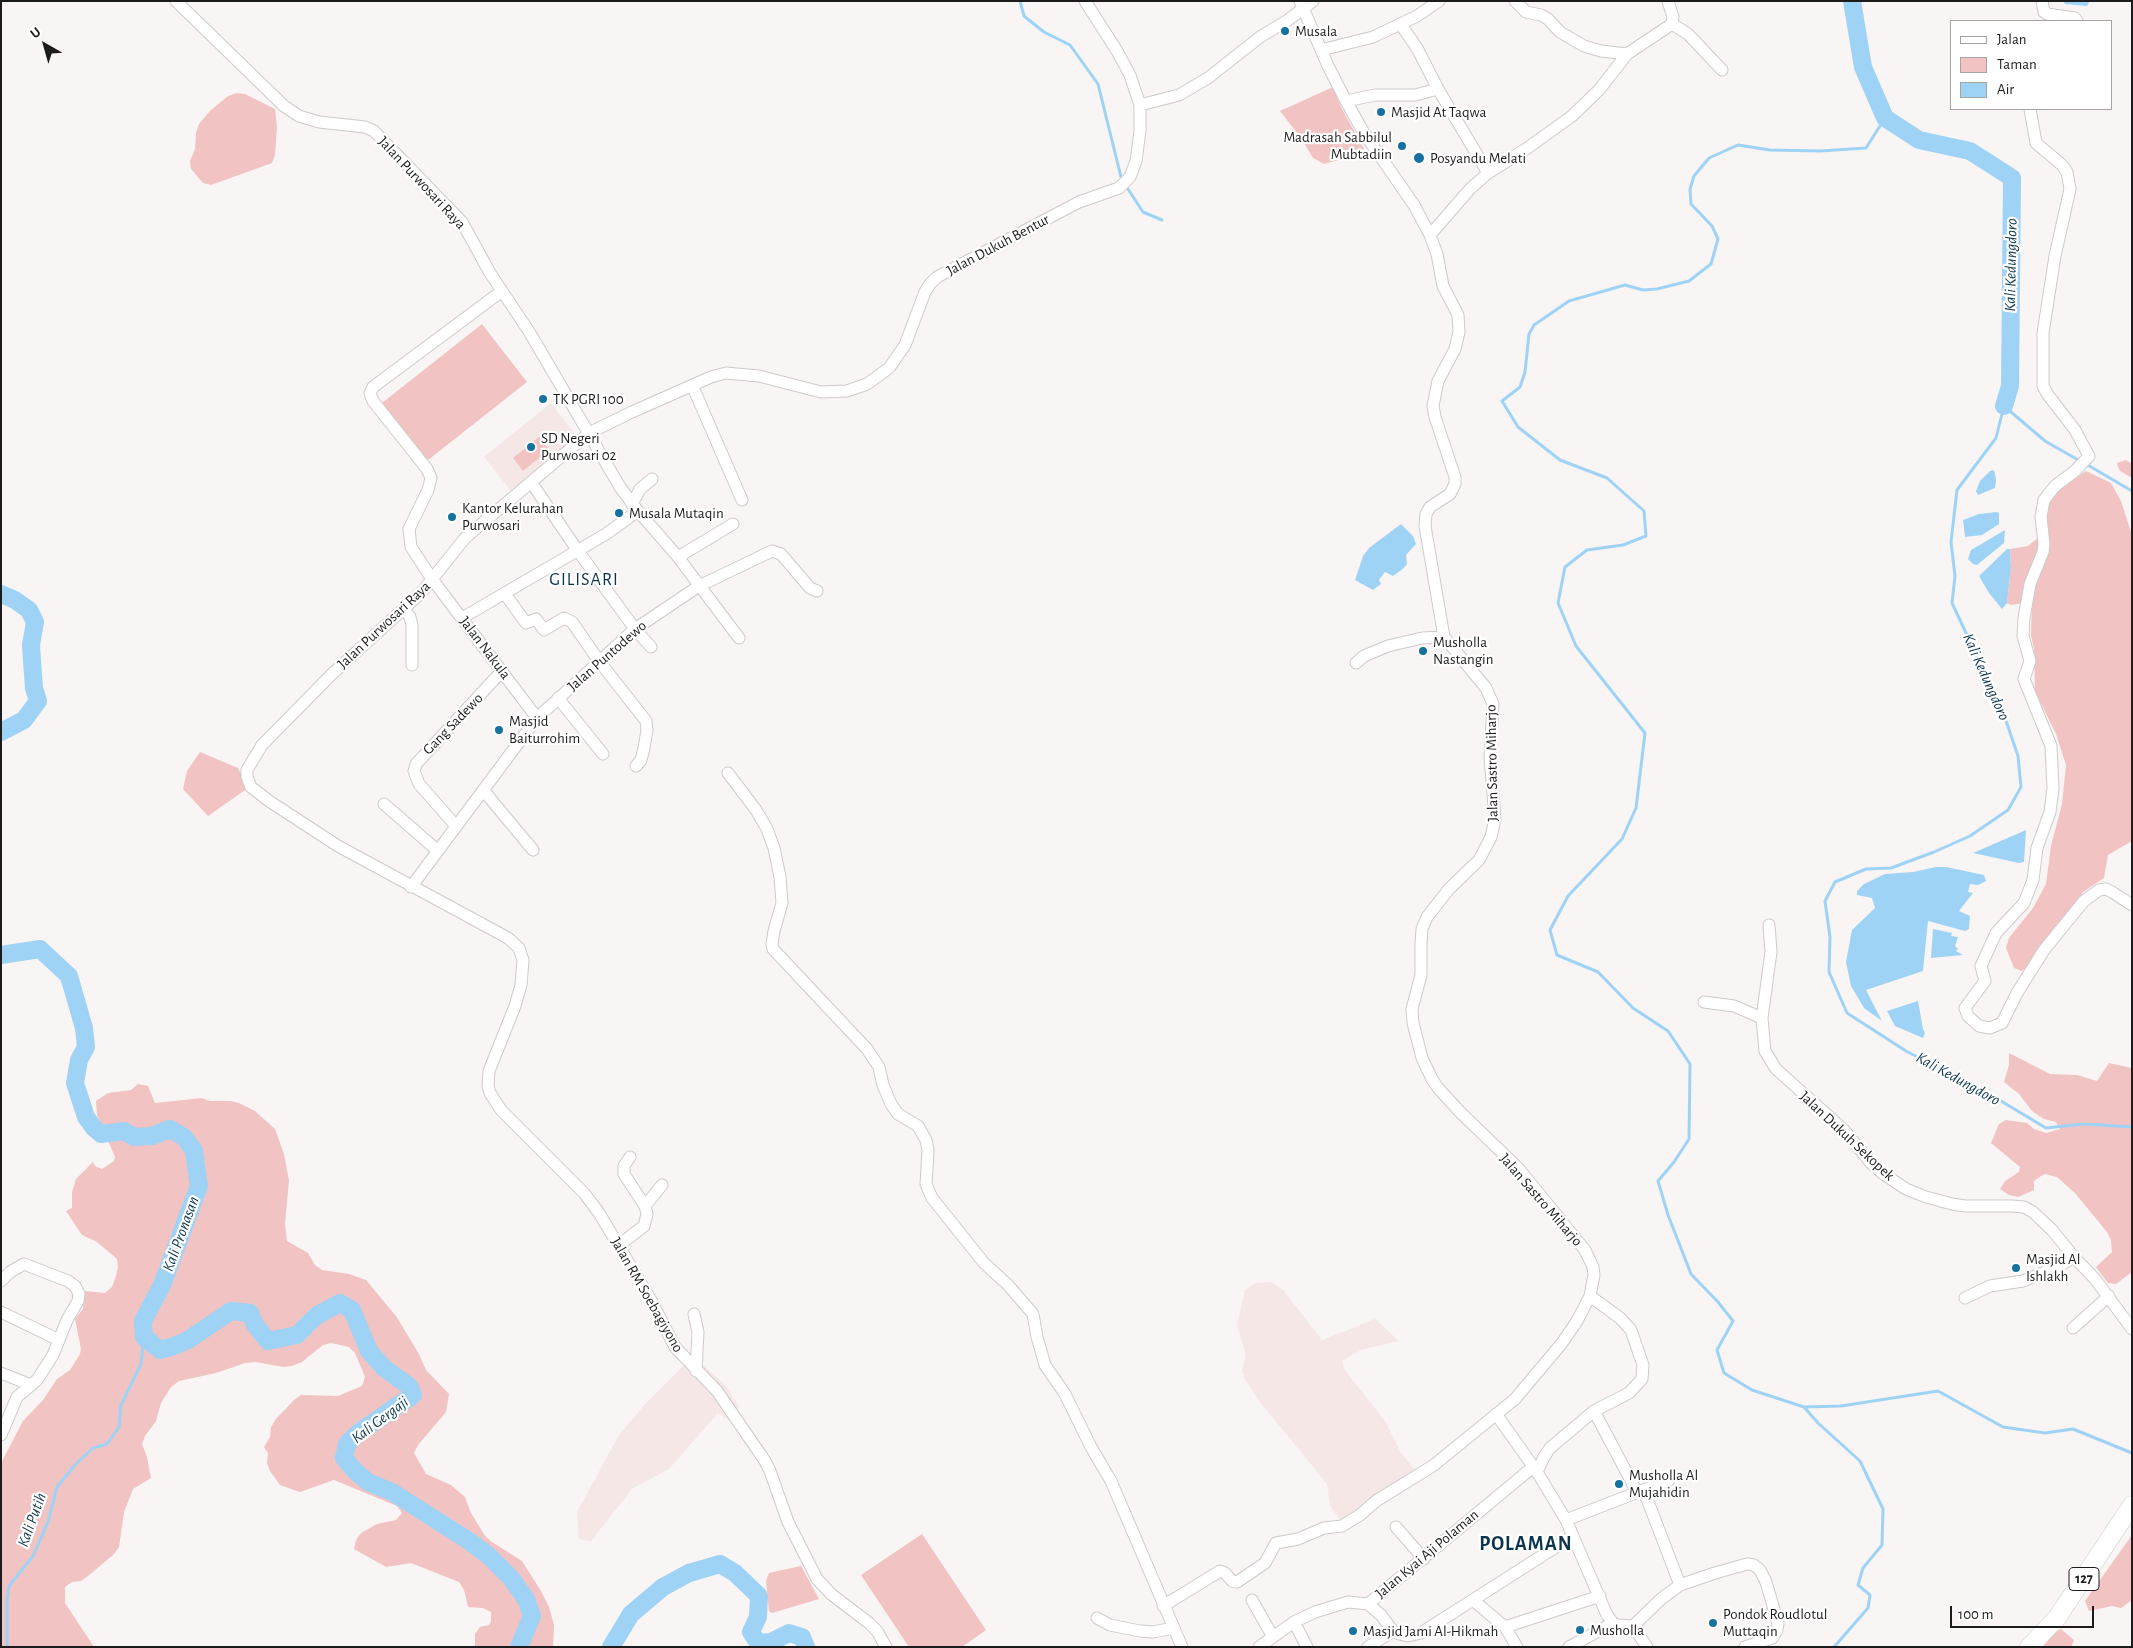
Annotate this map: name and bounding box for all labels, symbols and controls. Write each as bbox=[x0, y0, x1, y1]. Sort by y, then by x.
north arrow bbox=[20, 20, 70, 70]
legend bbox=[1950, 20, 2113, 110]
place label: Musala bbox=[1295, 22, 1337, 40]
text: U bbox=[28, 25, 44, 41]
marker: Musala bbox=[1279, 25, 1291, 37]
text: Jalan bbox=[1997, 32, 2027, 47]
text: Taman bbox=[1997, 57, 2037, 72]
text: Air bbox=[1997, 82, 2014, 97]
place label: Masjid At Taqwa bbox=[1391, 103, 1486, 121]
marker: Masjid At Taqwa bbox=[1375, 106, 1387, 118]
place label: Madrasah Sabbilul Mubtadiin bbox=[1283, 128, 1392, 163]
street label: Jalan Purwosari Raya bbox=[374, 133, 470, 233]
marker: Madrasah Sabbilul Mubtadiin bbox=[1396, 140, 1408, 152]
place label: Posyandu Melati bbox=[1430, 149, 1526, 167]
marker: Posyandu Melati bbox=[1412, 151, 1426, 165]
street label: Jalan Dukuh Bentur bbox=[944, 210, 1052, 280]
water label: Kali Kedungdoro bbox=[2001, 218, 2021, 312]
place label: TK PGRI 100 bbox=[553, 390, 624, 408]
marker: TK PGRI 100 bbox=[537, 393, 549, 405]
place label: SD Negeri Purwosari 02 bbox=[541, 429, 616, 464]
marker: SD Negeri Purwosari 02 bbox=[525, 441, 537, 453]
place label: Kantor Kelurahan Purwosari bbox=[462, 499, 564, 534]
place label: Musala Mutaqin bbox=[629, 504, 724, 522]
marker: Musala Mutaqin bbox=[613, 507, 625, 519]
marker: Kantor Kelurahan Purwosari bbox=[446, 511, 458, 523]
district label: GILISARI bbox=[548, 569, 620, 591]
street label: Jalan Purwosari Raya bbox=[334, 577, 434, 673]
street label: Jalan Nakula bbox=[456, 613, 514, 683]
street label: Jalan Puntodewo bbox=[564, 617, 650, 695]
water label: Kali Kedungdoro bbox=[1958, 630, 2014, 724]
place label: Musholla Nastangin bbox=[1433, 633, 1493, 668]
marker: Musholla Nastangin bbox=[1417, 645, 1429, 657]
street label: Gang Sadewo bbox=[419, 689, 487, 759]
street label: Jalan Sastro Miharjo bbox=[1482, 704, 1502, 822]
place label: Masjid Baiturrohim bbox=[509, 712, 580, 747]
marker: Masjid Baiturrohim bbox=[493, 724, 505, 736]
water label: Kali Kedungdoro bbox=[1913, 1048, 2003, 1110]
street label: Jalan Dukuh Sekopek bbox=[1796, 1087, 1898, 1185]
street label: Jalan Sastro Miharjo bbox=[1496, 1150, 1586, 1250]
water label: Kali Pronasan bbox=[159, 1194, 203, 1274]
street label: Jalan RM Soebagiyono bbox=[607, 1234, 687, 1356]
place label: Masjid Al Ishlakh bbox=[2026, 1250, 2080, 1285]
marker: Masjid Al Ishlakh bbox=[2010, 1262, 2022, 1274]
water label: Kali Gergaji bbox=[348, 1392, 412, 1448]
place label: Musholla Al Mujahidin bbox=[1629, 1466, 1698, 1501]
marker: Musholla Al Mujahidin bbox=[1613, 1478, 1625, 1490]
water label: Kali Putih bbox=[13, 1490, 51, 1550]
street label: Jalan Kyai Aji Polaman bbox=[1372, 1506, 1482, 1602]
district label: POLAMAN bbox=[1478, 1532, 1574, 1556]
road number: 127 bbox=[2069, 1568, 2099, 1590]
scale bar bbox=[1953, 1596, 2097, 1628]
place label: Pondok Roudlotul Muttaqin bbox=[1723, 1605, 1827, 1640]
text: 100 m bbox=[1958, 1607, 1993, 1622]
marker: Pondok Roudlotul Muttaqin bbox=[1707, 1617, 1719, 1629]
place label: Musholla bbox=[1590, 1621, 1644, 1639]
place label: Masjid Jami Al-Hikmah bbox=[1363, 1622, 1498, 1640]
marker: Musholla bbox=[1574, 1624, 1586, 1636]
marker: Masjid Jami Al-Hikmah bbox=[1347, 1625, 1359, 1637]

